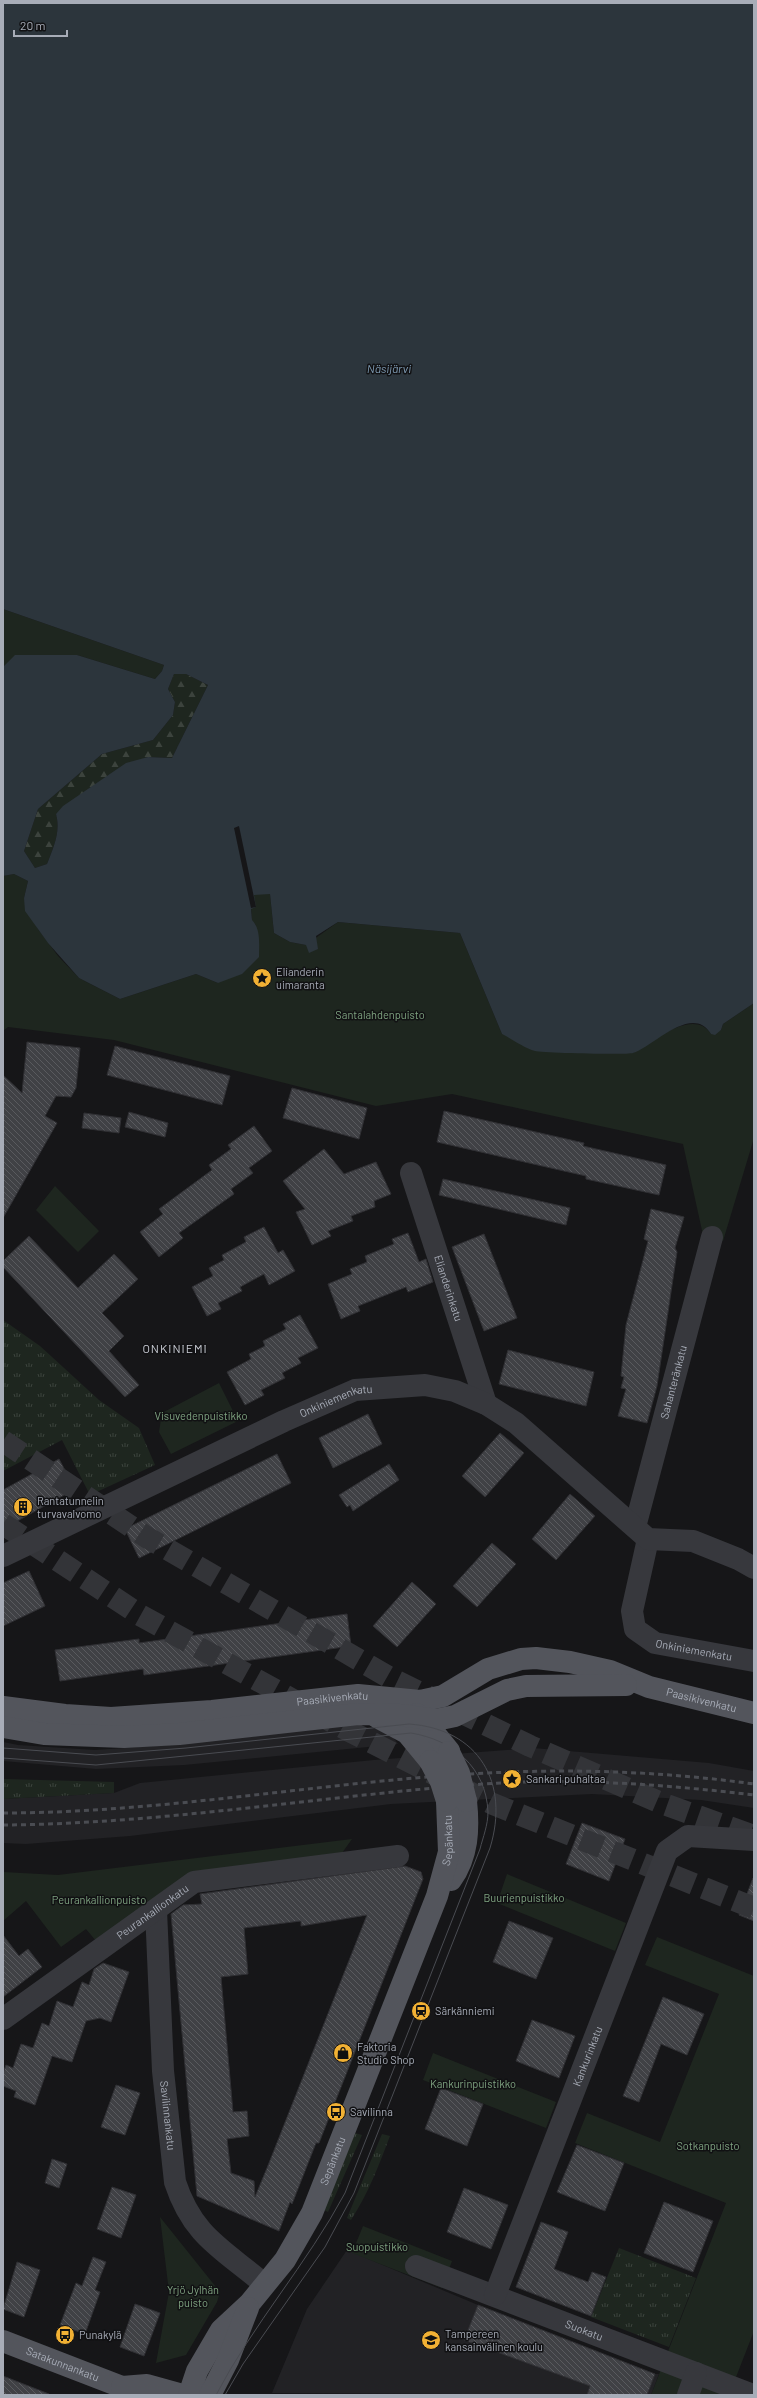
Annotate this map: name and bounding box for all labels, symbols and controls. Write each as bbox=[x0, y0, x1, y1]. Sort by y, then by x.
scale bar bbox=[14, 12, 67, 38]
text: 20 m bbox=[20, 18, 46, 32]
water label: Näsijärvi bbox=[367, 361, 411, 375]
place label: Elianderin uimaranta bbox=[276, 965, 325, 991]
place icon: Elianderin uimaranta bbox=[251, 967, 273, 989]
park label: Santalahdenpuisto bbox=[335, 1008, 425, 1021]
street label: Elianderinkatu bbox=[432, 1253, 466, 1323]
district label: ONKINIEMI bbox=[142, 1341, 208, 1355]
street label: Sahanteränkatu bbox=[657, 1344, 689, 1420]
street label: Onkiniemenkatu bbox=[297, 1382, 373, 1419]
park label: Visuvedenpuistikko bbox=[155, 1409, 247, 1422]
place label: Rantatunnelin turvavalvomo bbox=[37, 1494, 104, 1520]
building icon: Rantatunnelin turvavalvomo bbox=[12, 1496, 34, 1518]
street label: Onkiniemenkatu bbox=[655, 1636, 733, 1663]
street label: Paasikivenkatu bbox=[665, 1685, 738, 1714]
street label: Paasikivenkatu bbox=[296, 1688, 369, 1708]
place icon: Sankari puhaltaa bbox=[501, 1768, 523, 1790]
place label: Sankari puhaltaa bbox=[526, 1772, 605, 1785]
street label: Sepänkatu bbox=[439, 1815, 455, 1867]
street label: Peurankallionkatu bbox=[114, 1881, 191, 1942]
park label: Buurienpuistikko bbox=[484, 1891, 564, 1904]
park label: Peurankallionpuisto bbox=[52, 1893, 146, 1906]
station icon: Särkänniemi bbox=[410, 2000, 432, 2022]
place label: Särkänniemi bbox=[435, 2004, 495, 2017]
street label: Kankurinkatu bbox=[570, 2024, 605, 2088]
place label: Faktoria Studio Shop bbox=[357, 2040, 415, 2066]
shop icon: Faktoria Studio Shop bbox=[332, 2042, 354, 2064]
park label: Kankurinpuistikko bbox=[430, 2077, 516, 2090]
street label: Savilinnankatu bbox=[158, 2080, 179, 2151]
bus stop icon: Savilinna bbox=[325, 2101, 347, 2123]
place label: Savilinna bbox=[350, 2105, 393, 2118]
street label: Sepänkatu bbox=[317, 2135, 347, 2187]
park label: Sotkanpuisto bbox=[676, 2139, 740, 2152]
park label: Suopuistikko bbox=[346, 2240, 408, 2253]
park label: Yrjö Jylhän puisto bbox=[167, 2283, 219, 2309]
street label: Suokatu bbox=[564, 2317, 605, 2343]
bus stop icon: Punakylä bbox=[54, 2324, 76, 2346]
place label: Tampereen kansainvälinen koulu bbox=[445, 2327, 543, 2353]
place label: Punakylä bbox=[79, 2328, 122, 2341]
school or university icon: Tampereen kansainvälinen koulu bbox=[420, 2329, 442, 2351]
street label: Satakunnankatu bbox=[24, 2344, 101, 2384]

